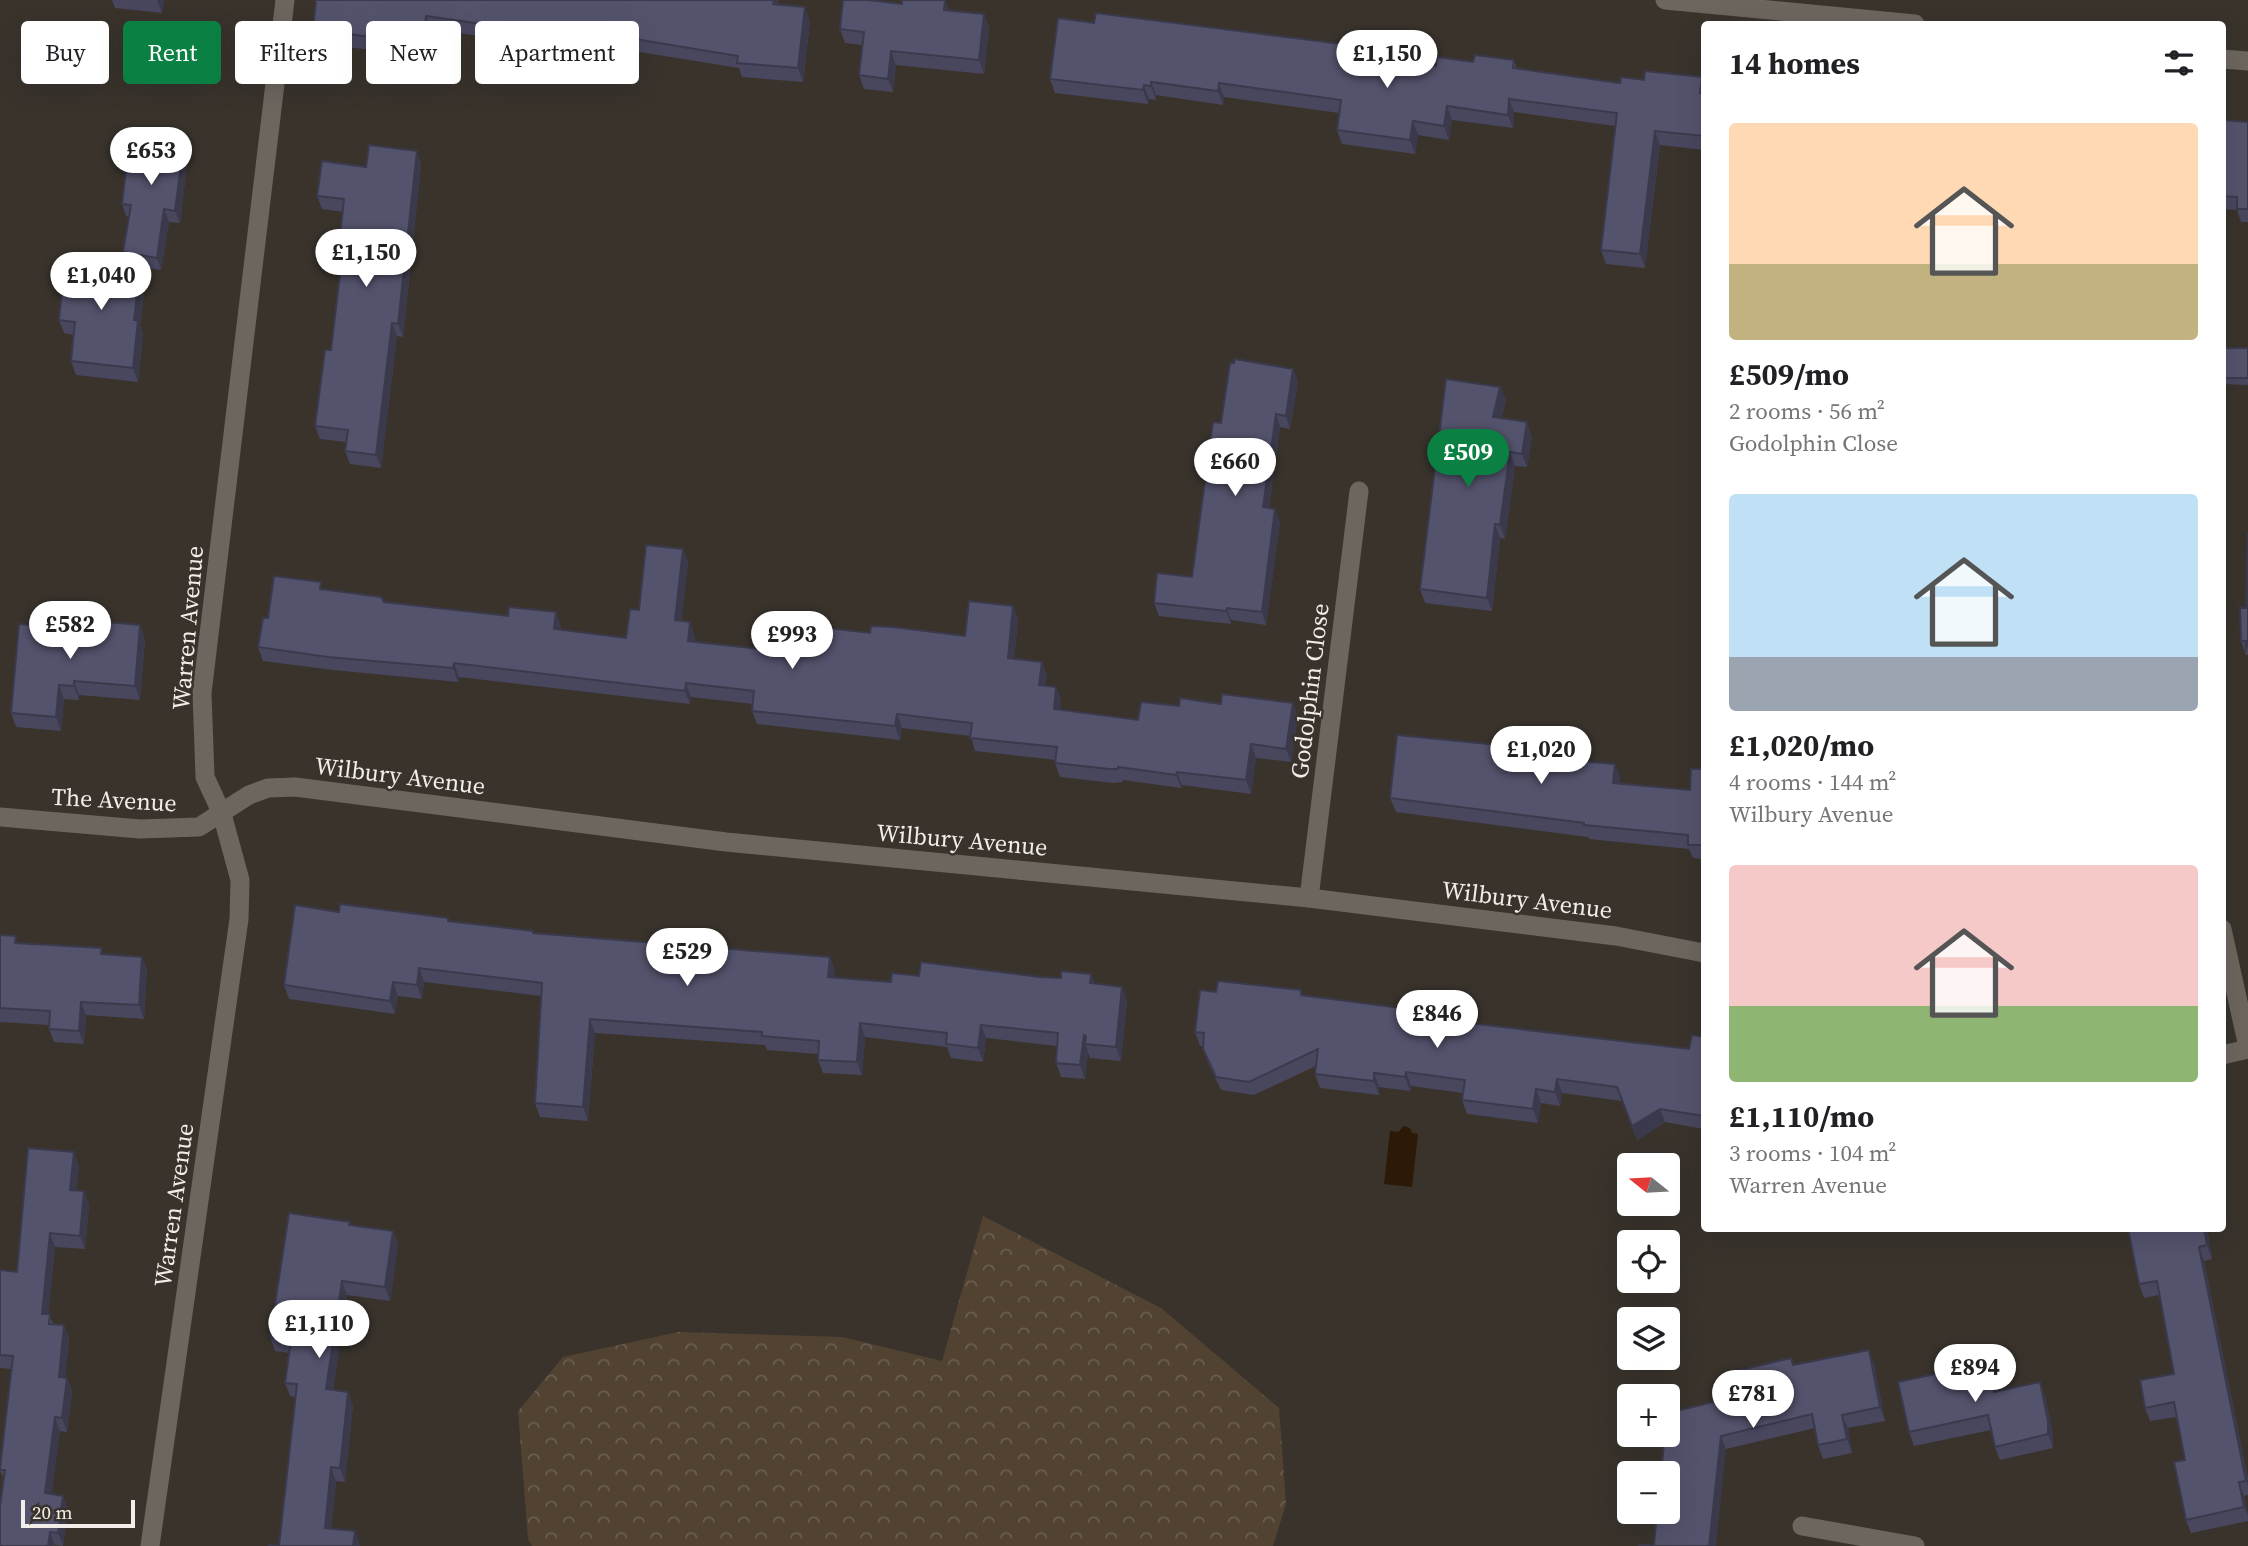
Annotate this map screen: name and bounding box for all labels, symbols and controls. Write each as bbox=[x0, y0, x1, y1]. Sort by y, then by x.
chip: Buy bbox=[21, 21, 109, 84]
chip: Rent bbox=[123, 21, 221, 84]
chip: Filters bbox=[235, 21, 352, 84]
chip: New bbox=[366, 21, 461, 84]
chip: Apartment bbox=[475, 21, 639, 84]
pin: £1,150 bbox=[1330, 31, 1444, 90]
text: £1,150 bbox=[1352, 37, 1422, 69]
text: 14 homes bbox=[1729, 43, 1860, 84]
icon: filters bbox=[2160, 44, 2198, 82]
pin: £653 bbox=[110, 128, 192, 187]
text: £653 bbox=[126, 134, 176, 166]
icon: home bbox=[1901, 168, 2027, 294]
pin: £1,150 bbox=[309, 230, 423, 289]
text: £1,150 bbox=[331, 236, 401, 268]
pin: £1,040 bbox=[44, 252, 158, 312]
text: £1,040 bbox=[66, 259, 136, 291]
text: £509/mo bbox=[1729, 354, 1849, 395]
text: 2 rooms · 56 m² bbox=[1729, 395, 1885, 427]
text: Godolphin Close bbox=[1729, 427, 1898, 459]
pin: £509 bbox=[1427, 430, 1509, 489]
text: £509 bbox=[1443, 436, 1493, 468]
pin: £660 bbox=[1194, 438, 1276, 498]
text: £660 bbox=[1210, 445, 1260, 477]
icon: home bbox=[1901, 539, 2027, 665]
street label: Warren Avenue bbox=[164, 544, 211, 711]
street label: Godolphin Close bbox=[1282, 601, 1337, 780]
pin: £582 bbox=[29, 602, 111, 661]
text: £582 bbox=[45, 608, 95, 640]
pin: £993 bbox=[751, 612, 833, 671]
text: £993 bbox=[767, 618, 817, 650]
text: £1,020/mo bbox=[1729, 725, 1874, 766]
pin: £1,020 bbox=[1484, 726, 1598, 786]
text: £1,020 bbox=[1506, 733, 1576, 765]
street label: Wilbury Avenue bbox=[313, 749, 487, 802]
text: 4 rooms · 144 m² bbox=[1729, 766, 1896, 798]
street label: The Avenue bbox=[50, 780, 178, 819]
text: Wilbury Avenue bbox=[1729, 798, 1893, 830]
street label: Wilbury Avenue bbox=[875, 816, 1049, 863]
street label: Wilbury Avenue bbox=[1440, 873, 1614, 926]
icon: home bbox=[1901, 910, 2027, 1036]
pin: £529 bbox=[646, 928, 728, 988]
text: £529 bbox=[662, 935, 712, 967]
pin: £846 bbox=[1396, 990, 1478, 1050]
text: £846 bbox=[1412, 997, 1462, 1029]
text: £1,110/mo bbox=[1729, 1096, 1874, 1137]
street label: Warren Avenue bbox=[146, 1121, 201, 1289]
text: 3 rooms · 104 m² bbox=[1729, 1137, 1896, 1169]
north arrow bbox=[1617, 1153, 1680, 1216]
map controls bbox=[1617, 1153, 1680, 1524]
text: Warren Avenue bbox=[1729, 1169, 1887, 1201]
button: locate bbox=[1617, 1230, 1680, 1293]
pin: £1,110 bbox=[262, 1300, 376, 1360]
text: £1,110 bbox=[284, 1307, 354, 1339]
button: layers bbox=[1617, 1307, 1680, 1370]
pin: £894 bbox=[1934, 1344, 2016, 1404]
text: £894 bbox=[1950, 1351, 2000, 1383]
pin: £781 bbox=[1712, 1370, 1794, 1430]
text: £781 bbox=[1728, 1377, 1778, 1409]
button: + bbox=[1617, 1384, 1680, 1447]
button: − bbox=[1617, 1461, 1680, 1524]
scale bar bbox=[21, 1497, 135, 1529]
text: 20 m bbox=[32, 1499, 73, 1525]

